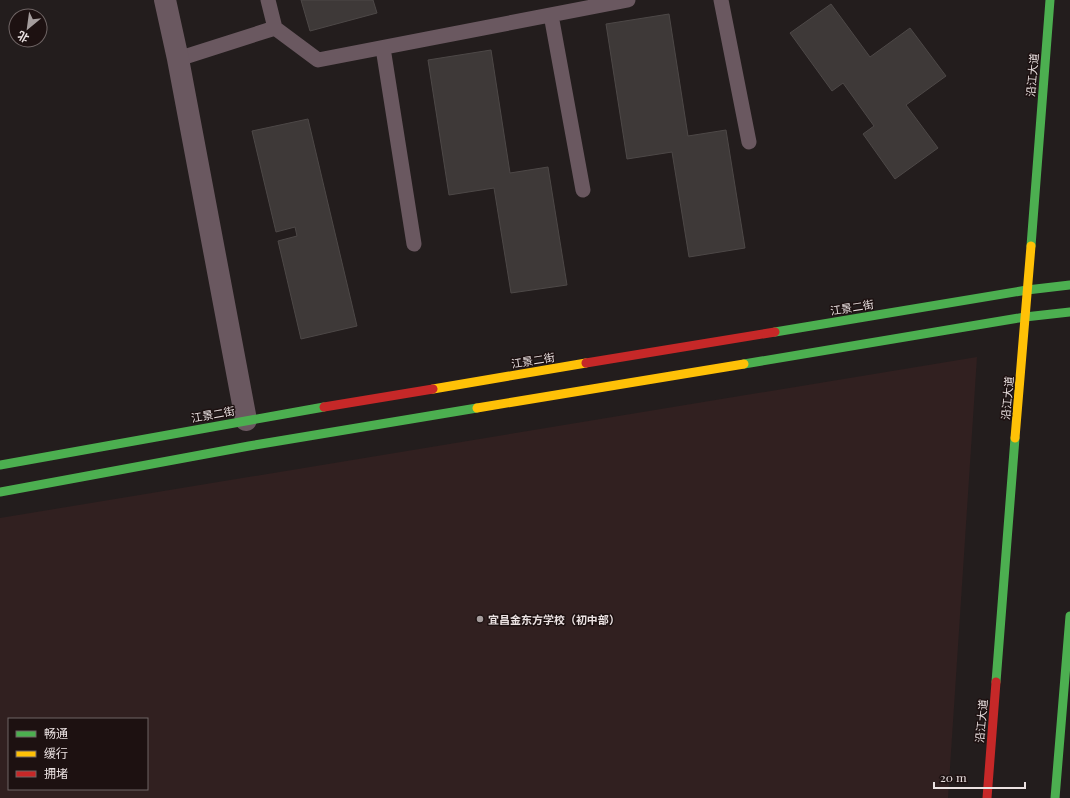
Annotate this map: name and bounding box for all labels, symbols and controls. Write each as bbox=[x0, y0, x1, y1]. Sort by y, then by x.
north arrow bbox=[8, 8, 48, 48]
text: 北 bbox=[14, 28, 31, 46]
street label: 沿江大道 bbox=[1023, 52, 1041, 98]
street label: 江景二街 bbox=[829, 296, 875, 318]
street label: 江景二街 bbox=[510, 349, 556, 371]
street label: 沿江大道 bbox=[998, 375, 1016, 421]
street label: 江景二街 bbox=[190, 403, 236, 425]
place label: 宜昌金东方学校（初中部） bbox=[488, 612, 620, 627]
marker: 宜昌金东方学校（初中部） bbox=[475, 614, 485, 624]
street label: 沿江大道 bbox=[972, 698, 990, 744]
legend bbox=[8, 718, 148, 790]
text: 畅通 bbox=[44, 725, 68, 741]
text: 缓行 bbox=[44, 745, 68, 761]
scale bar bbox=[934, 764, 1025, 790]
text: 拥堵 bbox=[44, 765, 68, 781]
text: 20 m bbox=[940, 769, 967, 785]

